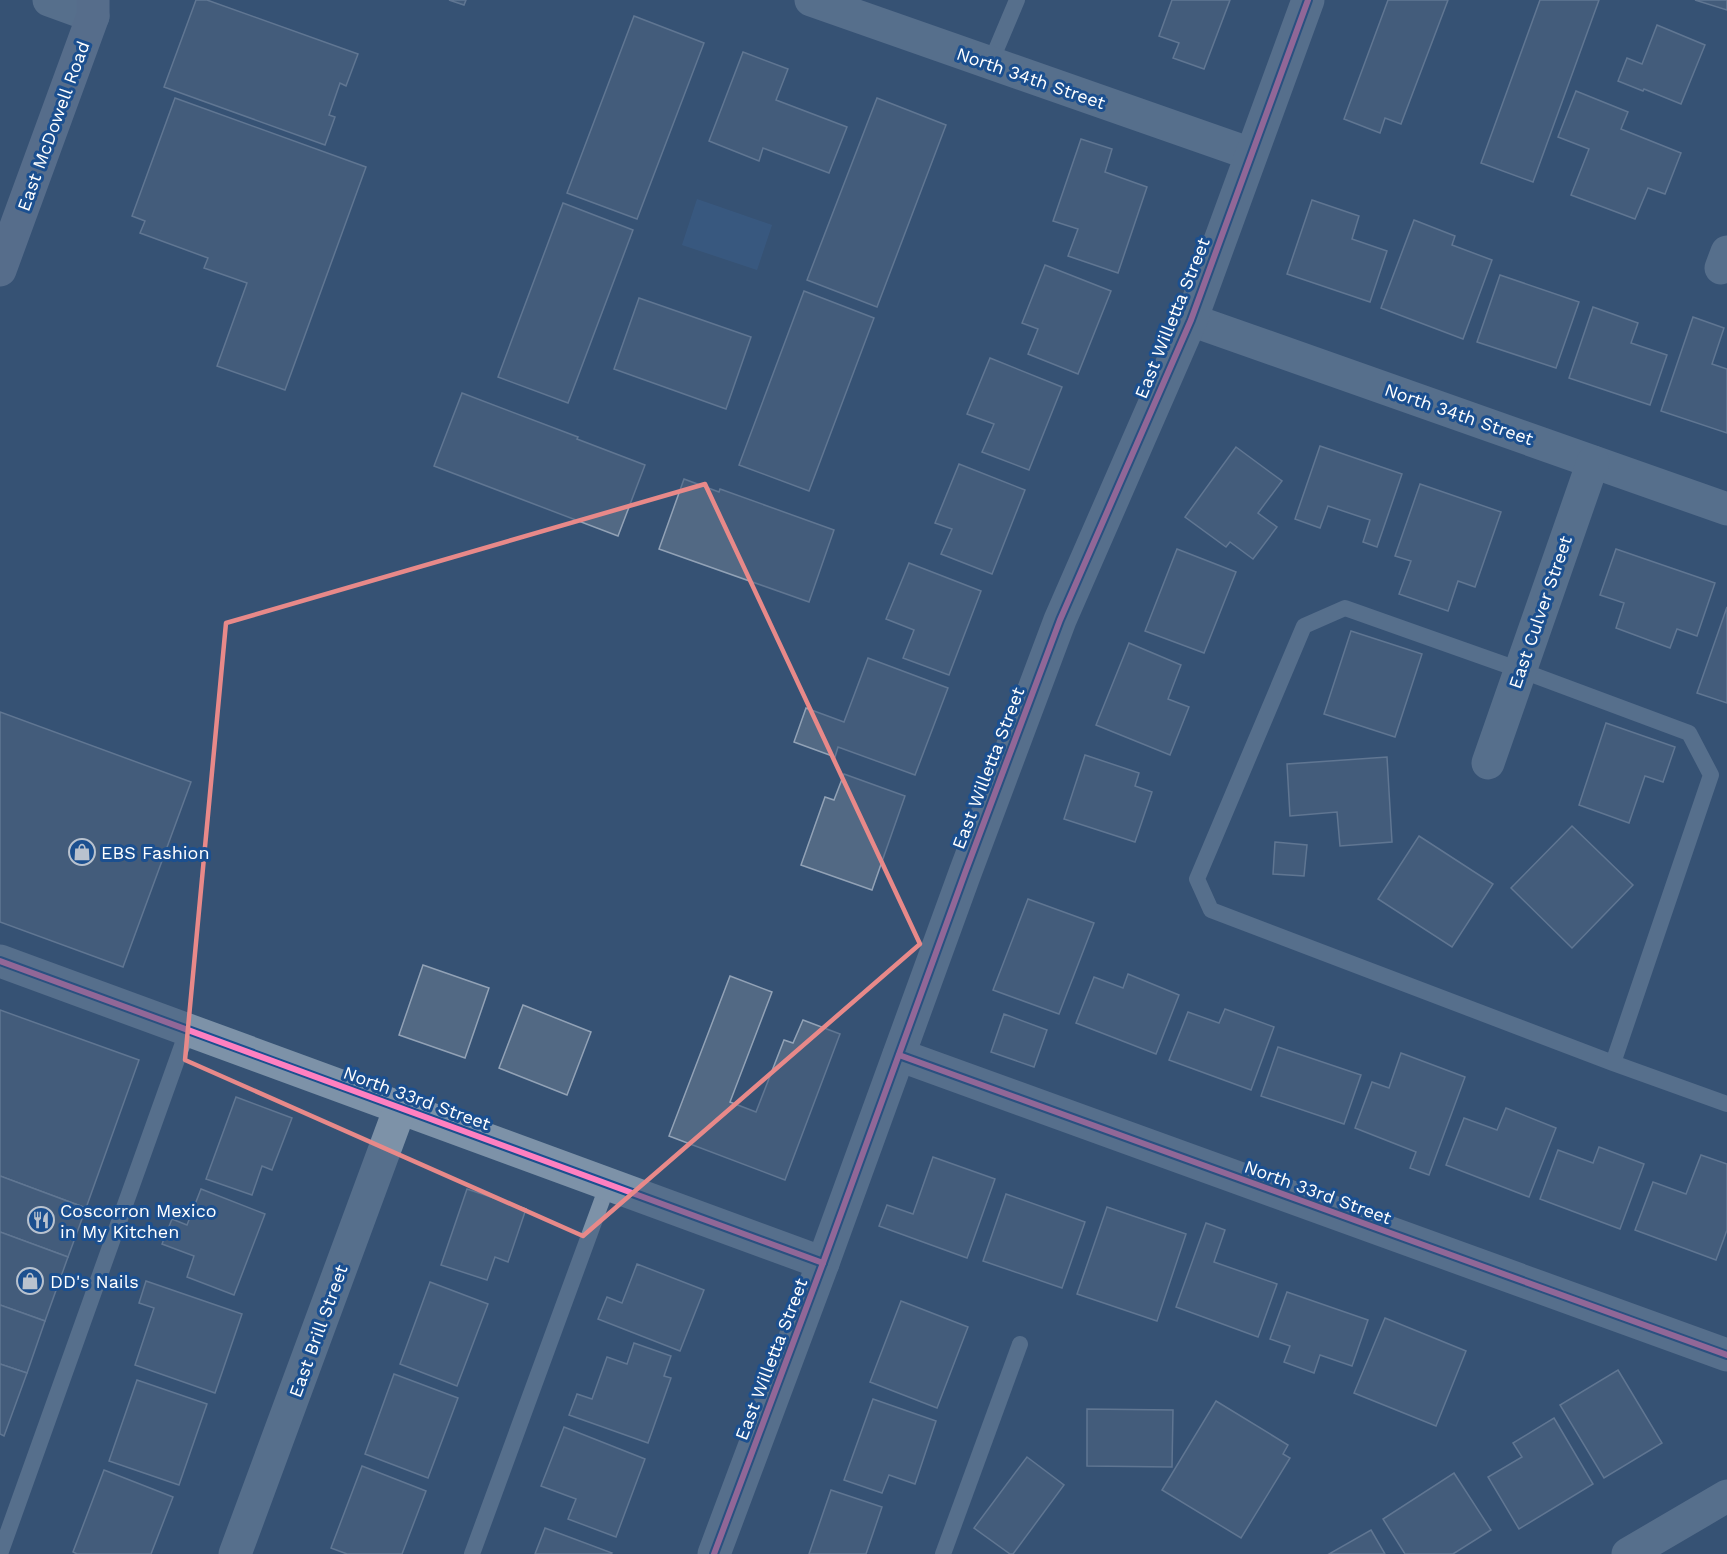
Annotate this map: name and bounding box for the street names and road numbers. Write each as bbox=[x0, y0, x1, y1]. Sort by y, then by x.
street label: East McDowell Road bbox=[12, 38, 94, 214]
street label: North 34th Street bbox=[954, 43, 1109, 113]
street label: East Willetta Street bbox=[1130, 234, 1214, 402]
street label: North 34th Street bbox=[1382, 379, 1537, 449]
street label: East Culver Street bbox=[1504, 532, 1576, 691]
street label: East Willetta Street bbox=[947, 684, 1029, 852]
street label: North 33rd Street bbox=[341, 1062, 494, 1135]
street label: North 33rd Street bbox=[1242, 1156, 1395, 1229]
street label: East Brill Street bbox=[284, 1261, 352, 1400]
street label: East Willetta Street bbox=[730, 1275, 812, 1443]

